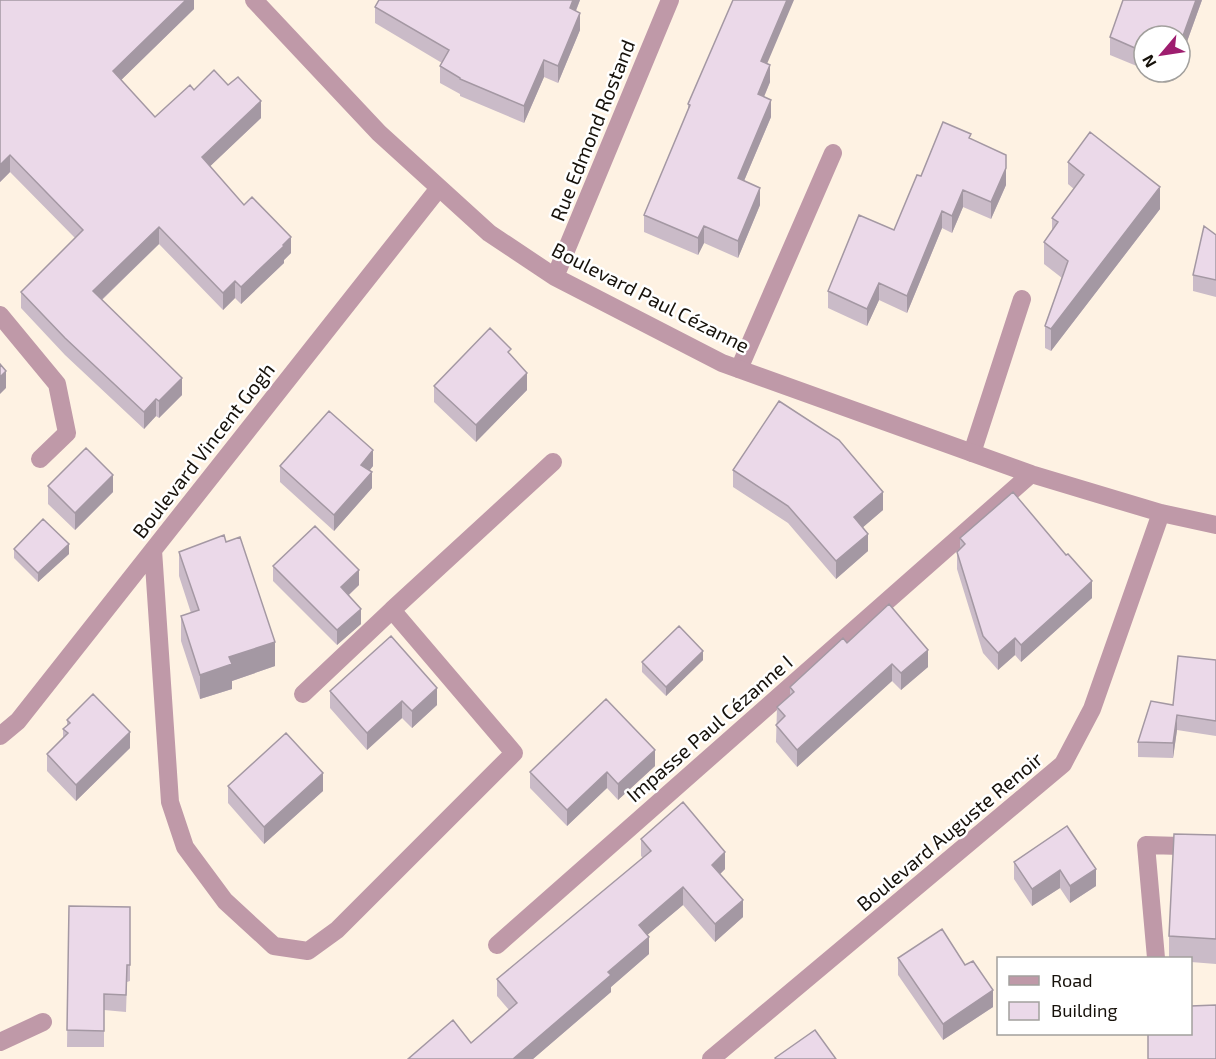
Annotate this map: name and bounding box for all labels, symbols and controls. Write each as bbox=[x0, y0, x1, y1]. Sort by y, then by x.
north arrow bbox=[1132, 24, 1192, 84]
street label: Rue Edmond Rostand bbox=[545, 36, 639, 224]
text: N bbox=[1137, 52, 1160, 71]
street label: Boulevard Paul Cézanne bbox=[548, 237, 754, 357]
street label: Boulevard Vincent Gogh bbox=[127, 357, 279, 543]
street label: Impasse Paul Cézanne I bbox=[621, 649, 797, 807]
street label: Boulevard Auguste Renoir bbox=[851, 746, 1047, 916]
legend bbox=[997, 957, 1192, 1035]
text: Road bbox=[1051, 969, 1092, 991]
text: Building bbox=[1051, 999, 1118, 1021]

